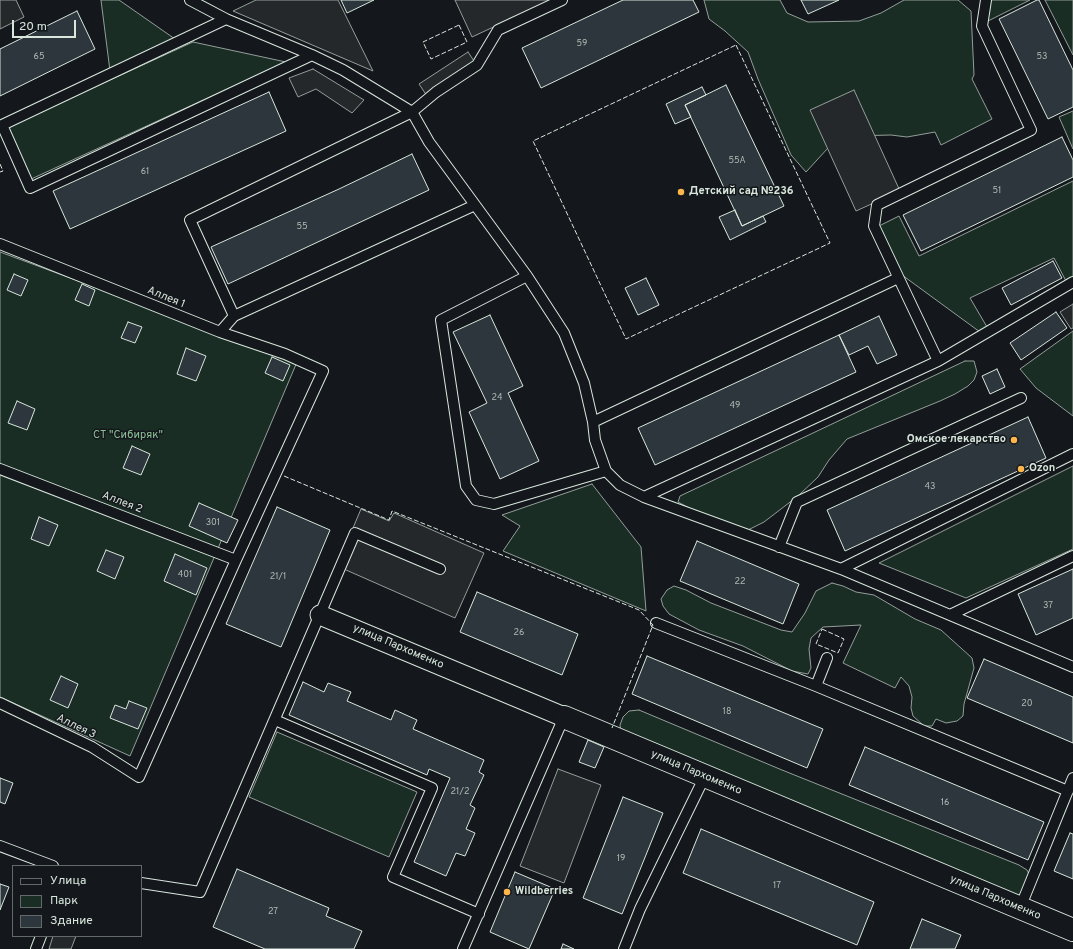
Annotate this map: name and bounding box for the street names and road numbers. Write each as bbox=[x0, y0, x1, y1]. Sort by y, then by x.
street label: Аллея 1 bbox=[145, 284, 187, 312]
street label: Аллея 2 bbox=[100, 489, 144, 517]
street label: улица Пархоменко bbox=[351, 622, 445, 672]
street label: Аллея 3 bbox=[54, 712, 98, 742]
street label: улица Пархоменко bbox=[649, 748, 743, 798]
street label: улица Пархоменко bbox=[948, 873, 1042, 923]

